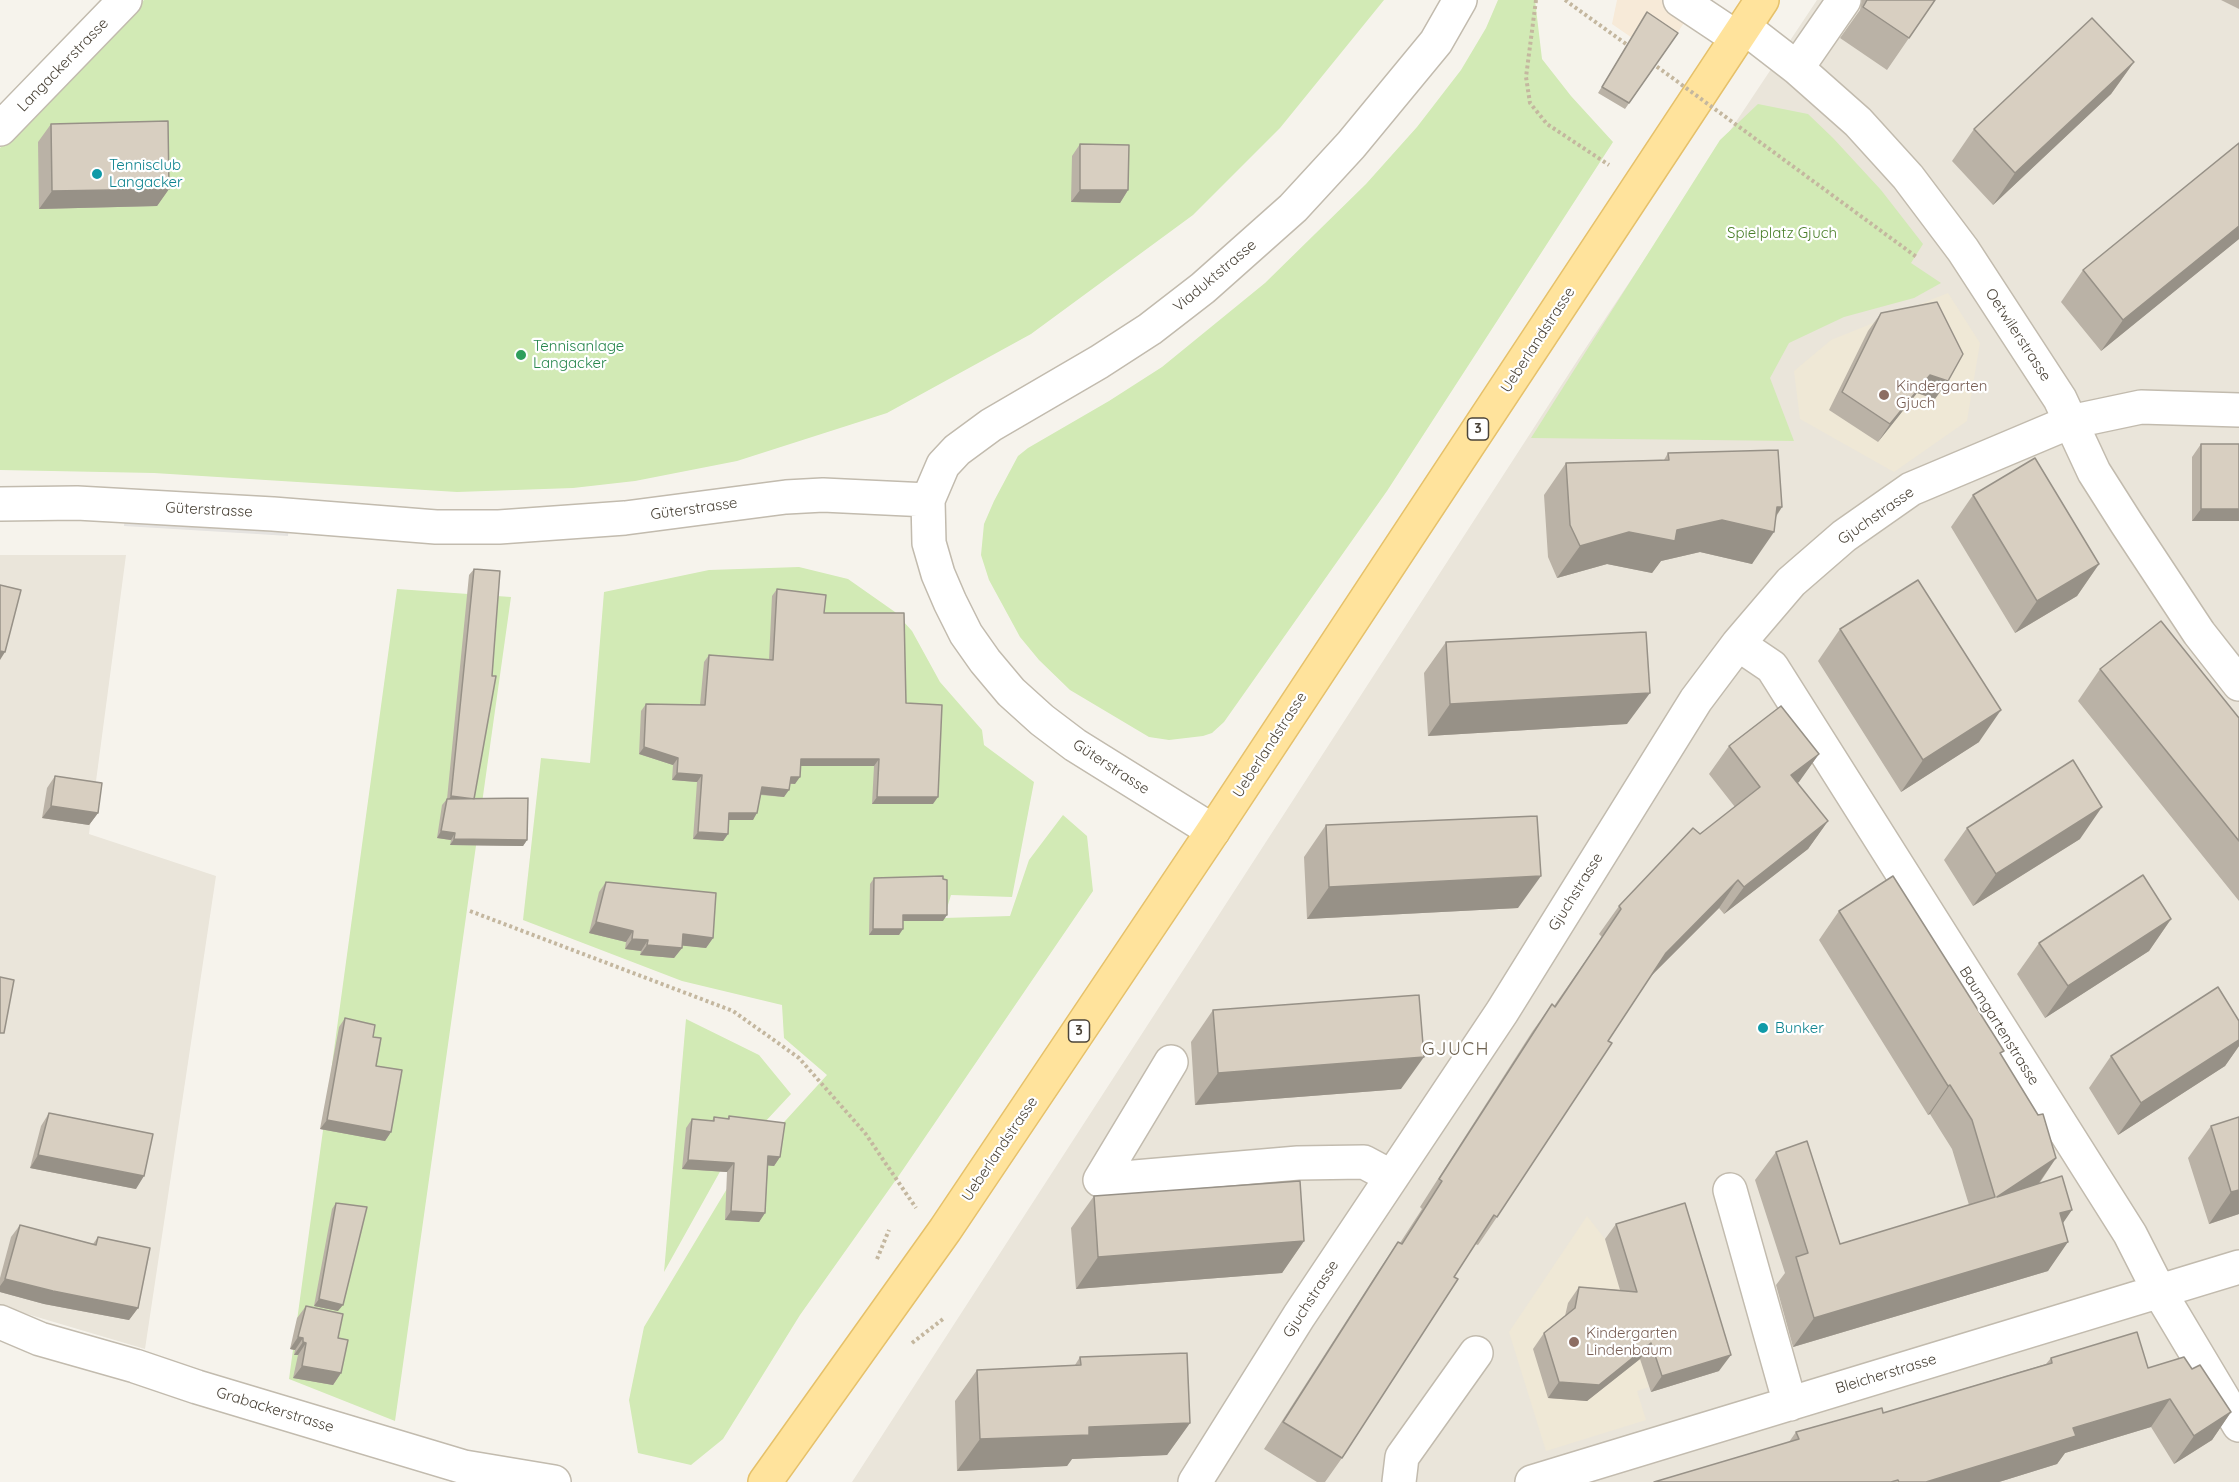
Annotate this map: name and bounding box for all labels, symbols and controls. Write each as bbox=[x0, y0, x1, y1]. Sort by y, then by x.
street label: Langackerstrasse bbox=[14, 14, 112, 116]
place label: Tennisclub Langacker bbox=[109, 156, 183, 191]
marker: Tennisclub Langacker bbox=[90, 167, 104, 181]
park label: Spielplatz Gjuch bbox=[1727, 224, 1837, 242]
street label: Viaduktstrasse bbox=[1170, 236, 1260, 316]
street label: Ueberlandstrasse bbox=[1497, 284, 1579, 396]
street label: Oetwilerstrasse bbox=[1981, 285, 2055, 385]
place label: Tennisanlage Langacker bbox=[533, 337, 624, 372]
marker: Tennisanlage Langacker bbox=[514, 348, 528, 362]
place label: Kindergarten Gjuch bbox=[1896, 377, 1987, 412]
marker: Kindergarten Gjuch bbox=[1877, 388, 1891, 402]
road number: 3 bbox=[1468, 418, 1488, 440]
street label: Gjuchstrasse bbox=[1835, 483, 1917, 549]
street label: Güterstrasse bbox=[649, 494, 739, 524]
street label: Güterstrasse bbox=[165, 499, 253, 521]
street label: Ueberlandstrasse bbox=[1229, 689, 1311, 801]
street label: Güterstrasse bbox=[1069, 736, 1153, 798]
street label: Gjuchstrasse bbox=[1545, 850, 1607, 934]
street label: Baumgartenstrasse bbox=[1955, 963, 2043, 1089]
place label: Bunker bbox=[1775, 1019, 1824, 1037]
road number: 3 bbox=[1068, 1020, 1090, 1042]
marker: Bunker bbox=[1756, 1021, 1770, 1035]
district label: GJUCH bbox=[1422, 1039, 1490, 1061]
street label: Ueberlandstrasse bbox=[958, 1093, 1042, 1205]
street label: Gjuchstrasse bbox=[1279, 1257, 1343, 1341]
place label: Kindergarten Lindenbaum bbox=[1586, 1324, 1677, 1359]
marker: Kindergarten Lindenbaum bbox=[1567, 1335, 1581, 1349]
street label: Bleicherstrasse bbox=[1833, 1350, 1939, 1398]
street label: Grabackerstrasse bbox=[214, 1384, 336, 1436]

